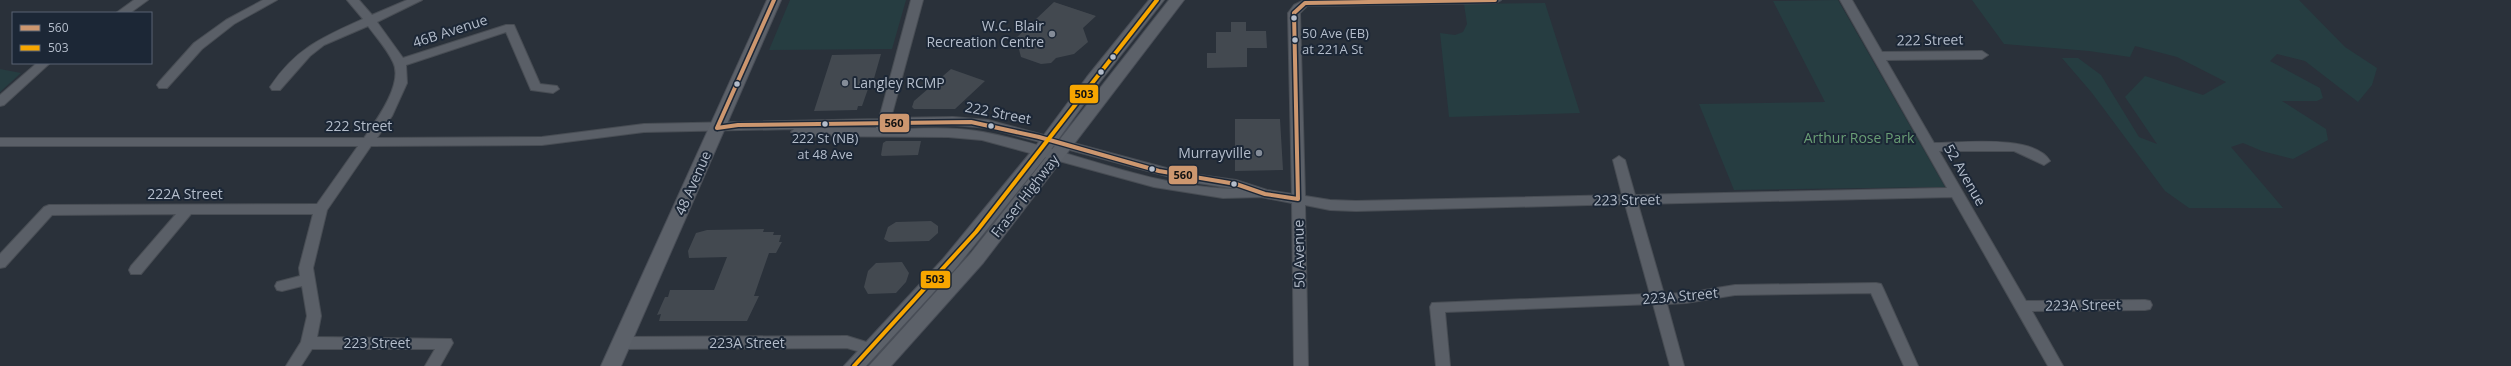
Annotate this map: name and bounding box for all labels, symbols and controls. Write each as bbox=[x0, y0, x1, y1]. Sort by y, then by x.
street label: 46B Avenue bbox=[410, 9, 490, 52]
legend bbox=[12, 12, 152, 64]
unlabelled marker bbox=[1289, 13, 1299, 23]
place label: W.C. Blair Recreation Centre bbox=[926, 16, 1044, 51]
text: 560 bbox=[48, 19, 69, 36]
place label: 50 Ave (EB) at 221A St bbox=[1302, 24, 1369, 58]
marker: W.C. Blair Recreation Centre bbox=[1047, 29, 1057, 39]
street label: 222 Street bbox=[1896, 29, 1964, 50]
marker: 50 Ave (EB) at 221A St bbox=[1290, 35, 1300, 45]
text: 503 bbox=[48, 39, 69, 56]
unlabelled marker bbox=[1108, 52, 1118, 62]
unlabelled marker bbox=[1096, 67, 1106, 77]
place label: Langley RCMP bbox=[853, 73, 945, 92]
marker: Langley RCMP bbox=[840, 78, 850, 88]
unlabelled marker bbox=[732, 79, 742, 89]
line badge: 503 bbox=[1069, 84, 1099, 104]
text: 503 bbox=[1075, 86, 1093, 101]
street label: 222 Street bbox=[964, 97, 1033, 128]
line badge: 560 bbox=[879, 113, 910, 133]
text: 560 bbox=[885, 115, 903, 130]
street label: 222 Street bbox=[326, 116, 392, 135]
marker: 222 St (NB) at 48 Ave bbox=[820, 119, 830, 129]
unlabelled marker bbox=[986, 121, 996, 131]
park label: Arthur Rose Park bbox=[1804, 128, 1915, 147]
place label: 222 St (NB) at 48 Ave bbox=[792, 129, 858, 163]
street label: 52 Avenue bbox=[1940, 140, 1991, 209]
place label: Murrayville bbox=[1178, 143, 1251, 162]
street label: 48 Avenue bbox=[670, 148, 715, 218]
marker: Murrayville bbox=[1254, 148, 1264, 158]
street label: Fraser Highway bbox=[986, 150, 1064, 241]
unlabelled marker bbox=[1147, 164, 1157, 174]
line badge: 560 bbox=[1168, 165, 1198, 185]
text: 560 bbox=[1174, 167, 1192, 182]
unlabelled marker bbox=[1229, 179, 1239, 189]
street label: 222A Street bbox=[147, 184, 223, 203]
street label: 223 Street bbox=[1593, 189, 1661, 210]
street label: 50 Avenue bbox=[1288, 220, 1309, 288]
line badge: 503 bbox=[920, 270, 951, 289]
text: 503 bbox=[926, 271, 944, 286]
street label: 223A Street bbox=[1641, 283, 1718, 308]
street label: 223A Street bbox=[2045, 294, 2121, 315]
street label: 223 Street bbox=[344, 333, 410, 352]
street label: 223A Street bbox=[709, 333, 785, 352]

